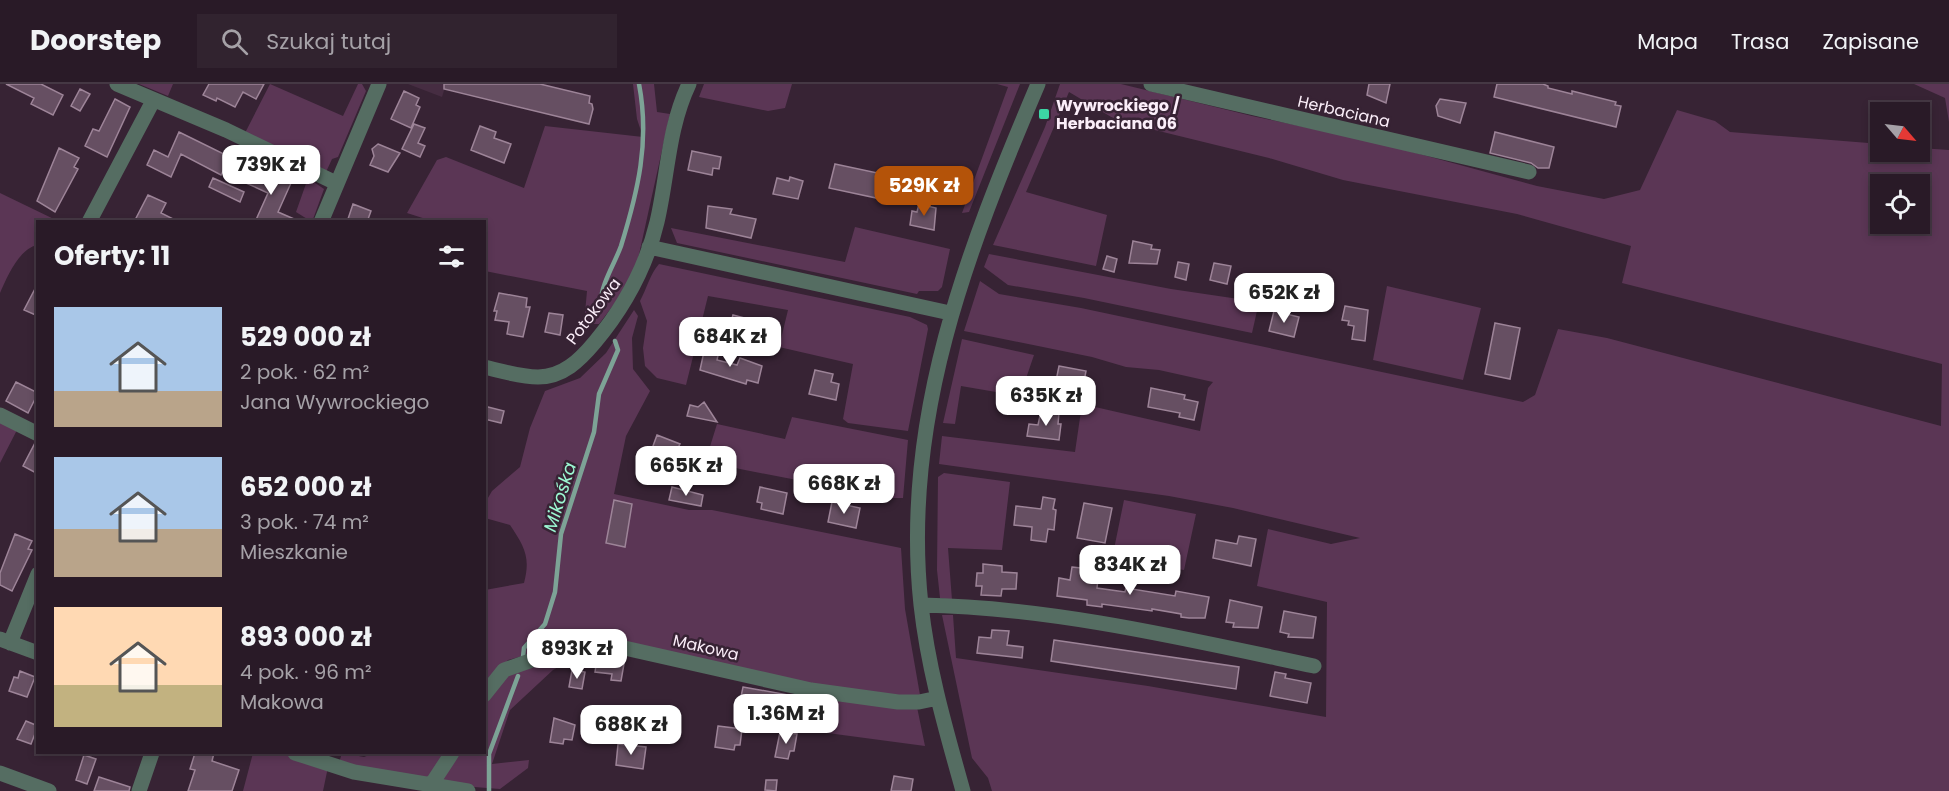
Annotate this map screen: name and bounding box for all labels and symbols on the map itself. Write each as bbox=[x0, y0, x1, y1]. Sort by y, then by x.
street label: Herbaciana bbox=[1295, 90, 1392, 133]
place label: Wywrockiego / Herbaciana 06 bbox=[1056, 94, 1180, 135]
north arrow bbox=[1870, 102, 1930, 162]
marker: Wywrockiego / Herbaciana 06 bbox=[1037, 107, 1051, 121]
pin: 739K zł bbox=[216, 145, 326, 196]
pin: 529K zł bbox=[869, 166, 979, 217]
street label: Potokowa bbox=[561, 273, 626, 349]
pin: 652K zł bbox=[1229, 273, 1339, 324]
pin: 684K zł bbox=[675, 317, 785, 368]
pin: 635K zł bbox=[991, 376, 1101, 427]
pin: 665K zł bbox=[631, 446, 741, 497]
water label: Mikośka bbox=[537, 459, 582, 535]
pin: 668K zł bbox=[789, 464, 899, 515]
pin: 834K zł bbox=[1075, 545, 1185, 596]
pin: 893K zł bbox=[522, 629, 632, 680]
street label: Makowa bbox=[671, 629, 741, 666]
pin: 1.36M zł bbox=[724, 694, 848, 745]
pin: 688K zł bbox=[576, 705, 686, 756]

